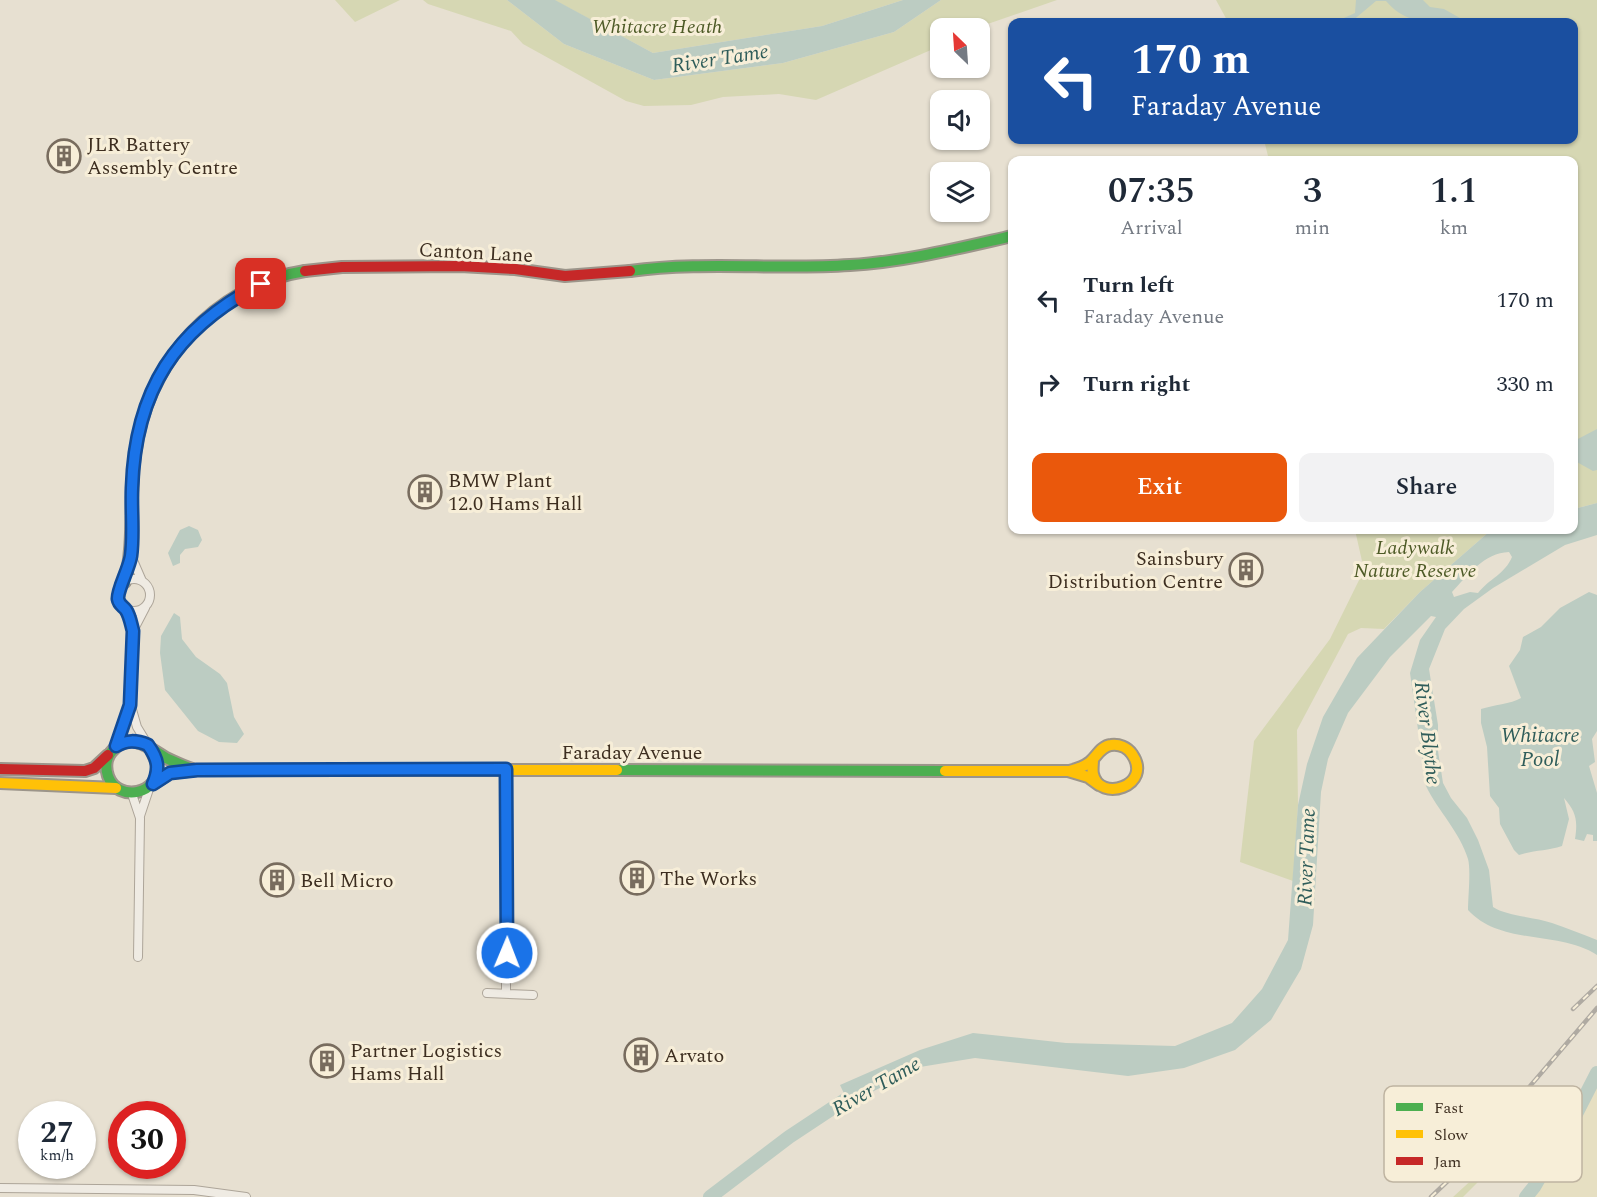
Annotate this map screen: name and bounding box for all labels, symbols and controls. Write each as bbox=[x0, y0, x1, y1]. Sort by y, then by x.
park label: Whitacre Heath bbox=[592, 12, 722, 42]
north arrow bbox=[930, 18, 990, 78]
map controls bbox=[930, 18, 990, 222]
text: 170 m bbox=[1131, 29, 1250, 92]
water label: River Tame bbox=[669, 36, 771, 82]
icon: left bbox=[1032, 42, 1110, 120]
text: Faraday Avenue bbox=[1131, 86, 1321, 128]
button: sound bbox=[930, 90, 990, 150]
place label: JLR Battery Assembly Centre bbox=[87, 130, 238, 183]
building icon: JLR Battery Assembly Centre bbox=[46, 138, 82, 174]
button: layers bbox=[930, 162, 990, 222]
text: 07:35 bbox=[1108, 164, 1195, 219]
text: 3 bbox=[1303, 164, 1322, 219]
text: 1.1 bbox=[1430, 164, 1478, 219]
text: Arrival bbox=[1120, 213, 1183, 243]
text: min bbox=[1295, 213, 1330, 243]
text: km bbox=[1440, 213, 1468, 243]
street label: Canton Lane bbox=[418, 235, 534, 271]
pin bbox=[235, 258, 286, 309]
icon: arrive bbox=[244, 267, 277, 300]
text: Turn left bbox=[1083, 269, 1175, 302]
icon: left bbox=[1032, 284, 1065, 317]
text: 170 m bbox=[1497, 284, 1554, 317]
text: Faraday Avenue bbox=[1083, 302, 1224, 332]
icon: right bbox=[1032, 368, 1065, 401]
text: Turn right bbox=[1083, 368, 1190, 401]
text: 330 m bbox=[1497, 368, 1554, 401]
button: Exit bbox=[1032, 453, 1287, 522]
button: Share bbox=[1299, 453, 1554, 522]
place label: BMW Plant 12.0 Hams Hall bbox=[448, 466, 582, 519]
building icon: BMW Plant 12.0 Hams Hall bbox=[407, 474, 443, 510]
park label: Ladywalk Nature Reserve bbox=[1354, 533, 1477, 586]
place label: Sainsbury Distribution Centre bbox=[1047, 544, 1224, 597]
building icon: Sainsbury Distribution Centre bbox=[1228, 552, 1264, 588]
water label: River Blythe bbox=[1405, 679, 1449, 787]
water label: Whitacre Pool bbox=[1501, 720, 1579, 776]
street label: Faraday Avenue bbox=[561, 738, 703, 768]
water label: River Tame bbox=[1289, 808, 1325, 907]
building icon: The Works bbox=[619, 860, 655, 896]
building icon: Bell Micro bbox=[259, 862, 295, 898]
place label: The Works bbox=[660, 864, 757, 894]
place label: Bell Micro bbox=[300, 866, 394, 896]
position arrow bbox=[475, 921, 539, 985]
place label: Partner Logistics Hams Hall bbox=[350, 1036, 502, 1089]
building icon: Arvato bbox=[623, 1037, 659, 1073]
place label: Arvato bbox=[664, 1041, 724, 1071]
building icon: Partner Logistics Hams Hall bbox=[309, 1043, 345, 1079]
water label: River Tame bbox=[826, 1049, 927, 1125]
legend bbox=[1384, 1086, 1582, 1182]
text: Fast bbox=[1434, 1096, 1464, 1120]
speed limit sign: 30 bbox=[108, 1101, 186, 1179]
text: 27 bbox=[40, 1110, 74, 1156]
text: Slow bbox=[1434, 1123, 1469, 1147]
text: km/h bbox=[40, 1144, 74, 1167]
text: Jam bbox=[1434, 1150, 1462, 1174]

